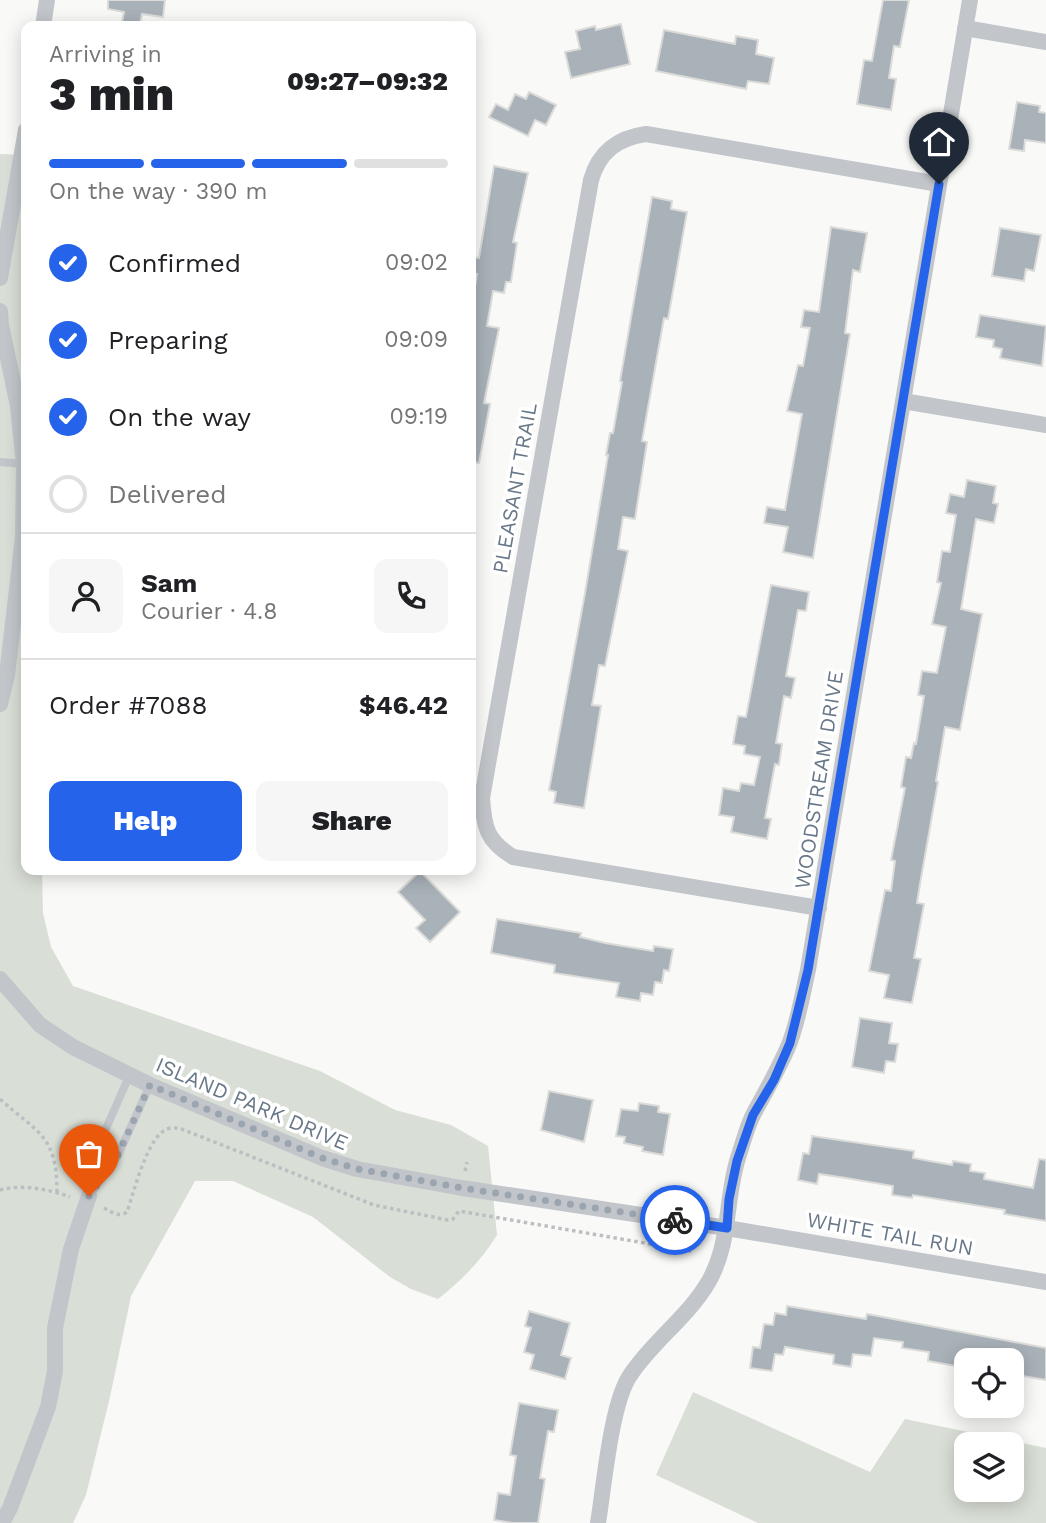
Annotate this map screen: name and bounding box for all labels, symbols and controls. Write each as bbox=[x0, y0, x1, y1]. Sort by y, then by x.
text: Arriving in bbox=[49, 41, 162, 68]
text: 09:27–09:32 bbox=[287, 66, 448, 96]
text: 3 min bbox=[49, 67, 174, 121]
pin bbox=[909, 112, 969, 184]
icon: home bbox=[920, 123, 958, 161]
text: On the way · 390 m bbox=[49, 178, 267, 205]
icon: check bbox=[49, 244, 87, 282]
text: Confirmed bbox=[108, 248, 241, 278]
text: 09:02 bbox=[385, 249, 448, 276]
icon: check bbox=[49, 321, 87, 359]
text: Preparing bbox=[108, 325, 228, 355]
text: 09:09 bbox=[384, 326, 448, 353]
icon: check bbox=[49, 398, 87, 436]
street label: PLEASANT TRAIL bbox=[487, 401, 542, 575]
text: On the way bbox=[108, 402, 251, 432]
text: 09:19 bbox=[390, 403, 448, 430]
text: Delivered bbox=[108, 479, 227, 509]
button: person bbox=[49, 559, 123, 633]
button: phone bbox=[374, 559, 448, 633]
text: Sam bbox=[141, 568, 197, 598]
text: Courier · 4.8 bbox=[141, 598, 277, 625]
street label: WOODSTREAM DRIVE bbox=[789, 669, 848, 891]
text: Order #7088 bbox=[49, 690, 208, 720]
text: $46.42 bbox=[359, 690, 448, 720]
button: Help bbox=[49, 781, 242, 861]
button: Share bbox=[256, 781, 448, 861]
street label: ISLAND PARK DRIVE bbox=[152, 1052, 352, 1155]
pin bbox=[59, 1124, 119, 1196]
icon: bag bbox=[70, 1135, 108, 1173]
courier bbox=[640, 1185, 710, 1255]
icon: bike bbox=[656, 1201, 694, 1239]
street label: WHITE TAIL RUN bbox=[805, 1207, 975, 1260]
map controls bbox=[954, 1348, 1024, 1502]
button: locate bbox=[954, 1348, 1024, 1418]
button: layers bbox=[954, 1432, 1024, 1502]

